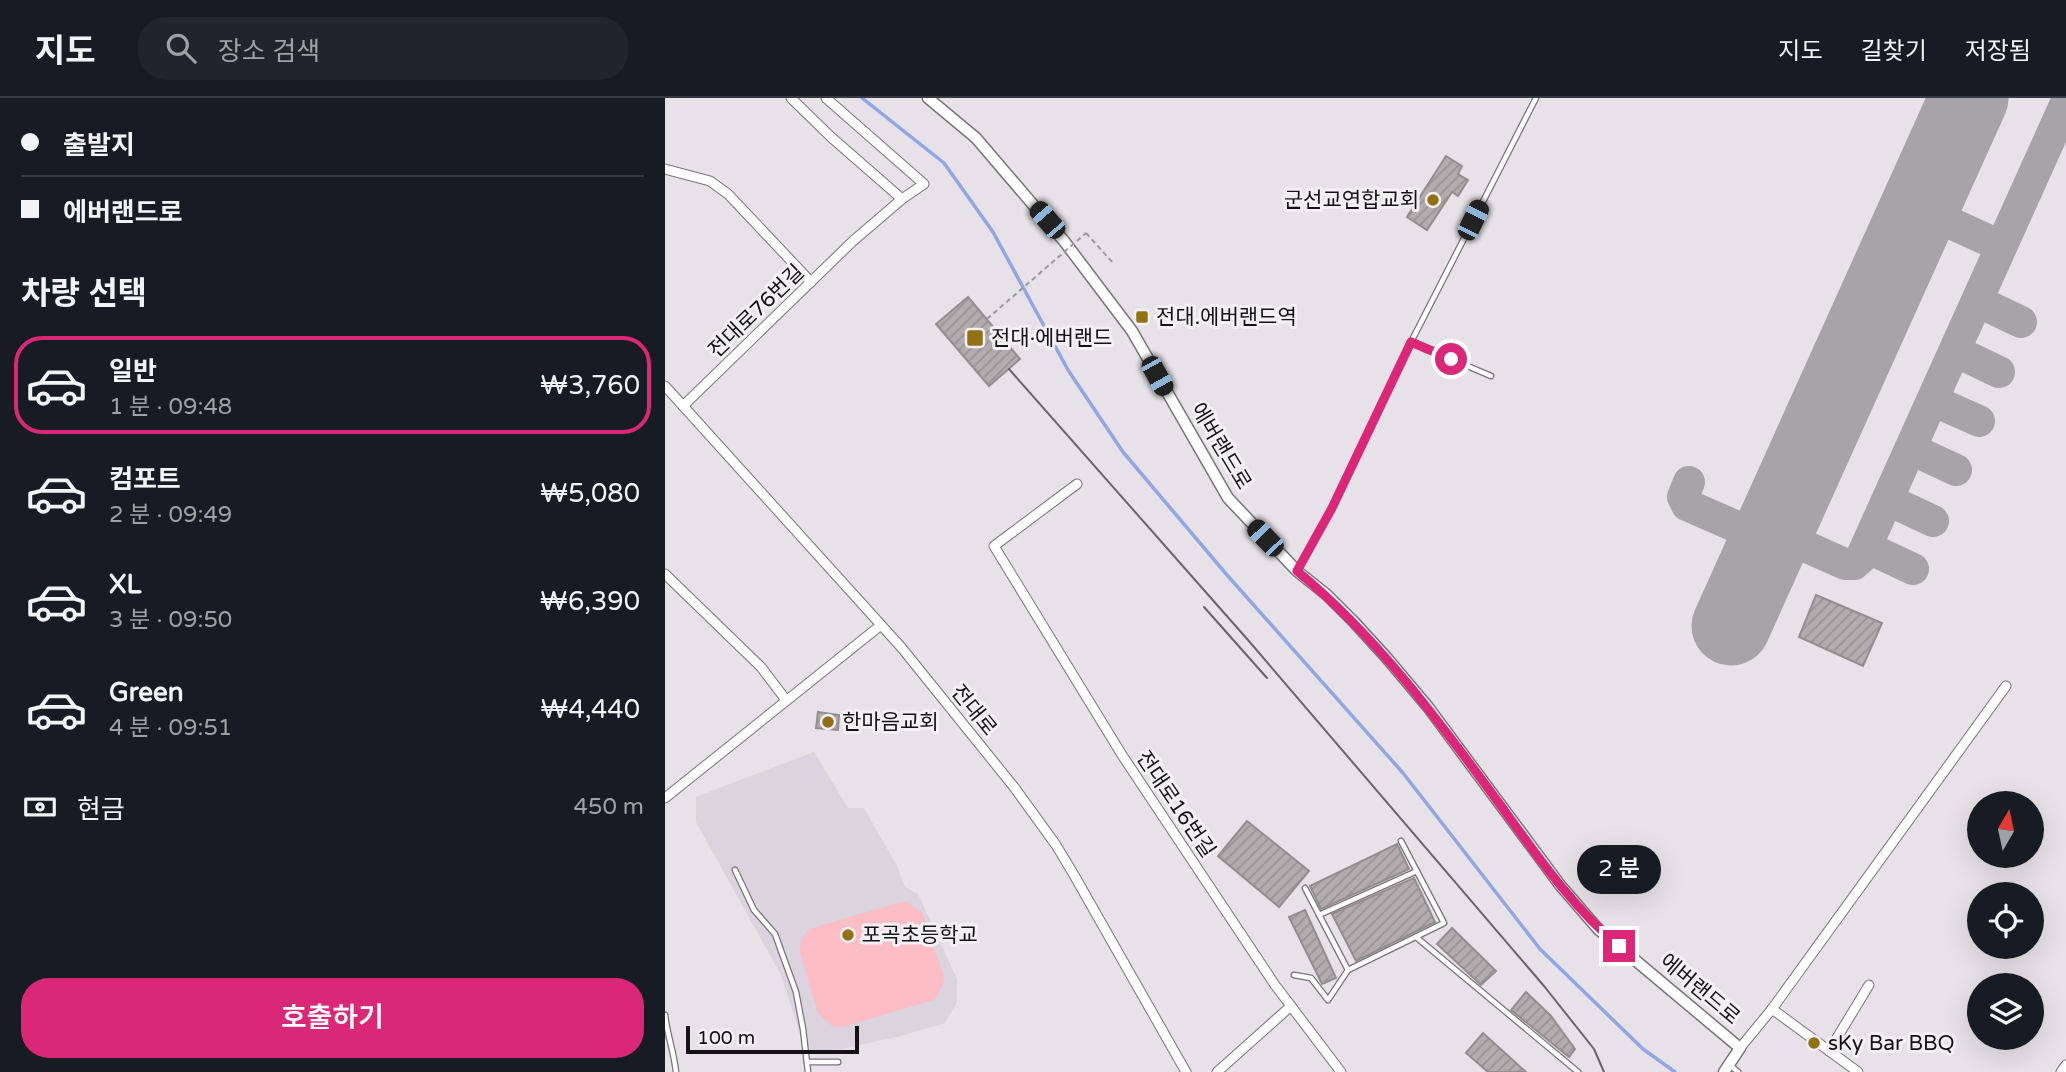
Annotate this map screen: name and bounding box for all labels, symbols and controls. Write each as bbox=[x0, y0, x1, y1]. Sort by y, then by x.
search box bbox=[138, 17, 628, 80]
icon: search bbox=[162, 29, 200, 67]
text: 지도 bbox=[35, 32, 96, 71]
text: 장소 검색 bbox=[218, 36, 320, 67]
text: 지도 bbox=[1778, 37, 1823, 66]
text: 길찾기 bbox=[1861, 37, 1927, 66]
text: 저장됨 bbox=[1965, 37, 2031, 66]
text: 출발지 bbox=[63, 130, 135, 161]
place label: 군선교연합교회 bbox=[1284, 188, 1419, 213]
marker: 군선교연합교회 bbox=[1425, 192, 1441, 208]
text: 에버랜드로 bbox=[63, 197, 183, 228]
car bbox=[1026, 197, 1069, 243]
car bbox=[1455, 197, 1492, 243]
street label: 전대로76번길 bbox=[703, 260, 809, 363]
text: 차량 선택 bbox=[21, 275, 147, 313]
place label: 전대.에버랜드역 bbox=[1156, 305, 1297, 330]
marker: 전대.에버랜드역 bbox=[1134, 309, 1150, 325]
place label: 전대·에버랜드 bbox=[991, 326, 1112, 351]
marker: 전대·에버랜드 bbox=[965, 328, 985, 348]
route start bbox=[1435, 343, 1467, 375]
car bbox=[1138, 353, 1177, 399]
icon: car bbox=[25, 354, 88, 417]
text: 일반 bbox=[109, 356, 157, 387]
text: ₩3,760 bbox=[540, 370, 640, 401]
text: 1 분 · 09:48 bbox=[109, 393, 232, 421]
street label: 에버랜드로 bbox=[1185, 398, 1256, 494]
icon: car bbox=[25, 462, 88, 525]
text: 컴포트 bbox=[109, 464, 181, 495]
text: ₩5,080 bbox=[540, 478, 640, 509]
text: 2 분 · 09:49 bbox=[109, 501, 232, 529]
car bbox=[1243, 516, 1288, 560]
text: XL bbox=[109, 569, 141, 600]
icon: car bbox=[25, 570, 88, 633]
text: ₩6,390 bbox=[540, 586, 640, 617]
text: 3 분 · 09:50 bbox=[109, 606, 232, 634]
text: Green bbox=[109, 677, 184, 708]
icon: car bbox=[25, 678, 88, 741]
street label: 전대로 bbox=[946, 680, 1002, 741]
text: ₩4,440 bbox=[540, 694, 640, 725]
place label: 한마음교회 bbox=[842, 710, 939, 735]
text: 4 분 · 09:51 bbox=[109, 714, 232, 742]
marker: 한마음교회 bbox=[820, 714, 836, 730]
street label: 전대로16번길 bbox=[1131, 746, 1220, 862]
icon: cash bbox=[21, 788, 59, 826]
north arrow bbox=[1967, 791, 2044, 868]
map controls bbox=[1967, 791, 2044, 1050]
text: 450 m bbox=[574, 793, 644, 821]
text: 현금 bbox=[77, 794, 125, 825]
callout: 2 분 bbox=[1577, 844, 1661, 894]
text: 2 분 bbox=[1598, 855, 1640, 883]
button: locate bbox=[1967, 882, 2044, 959]
place label: 포곡초등학교 bbox=[862, 923, 978, 948]
marker: 포곡초등학교 bbox=[840, 927, 856, 943]
route end bbox=[1603, 930, 1635, 962]
street label: 에버랜드로 bbox=[1655, 949, 1745, 1030]
button: layers bbox=[1967, 973, 2044, 1050]
button: 호출하기 bbox=[21, 978, 644, 1058]
scale bar bbox=[686, 1023, 859, 1055]
text: 100 m bbox=[697, 1027, 755, 1049]
place label: sKy Bar BBQ bbox=[1828, 1031, 1955, 1056]
marker: sKy Bar BBQ bbox=[1806, 1035, 1822, 1051]

